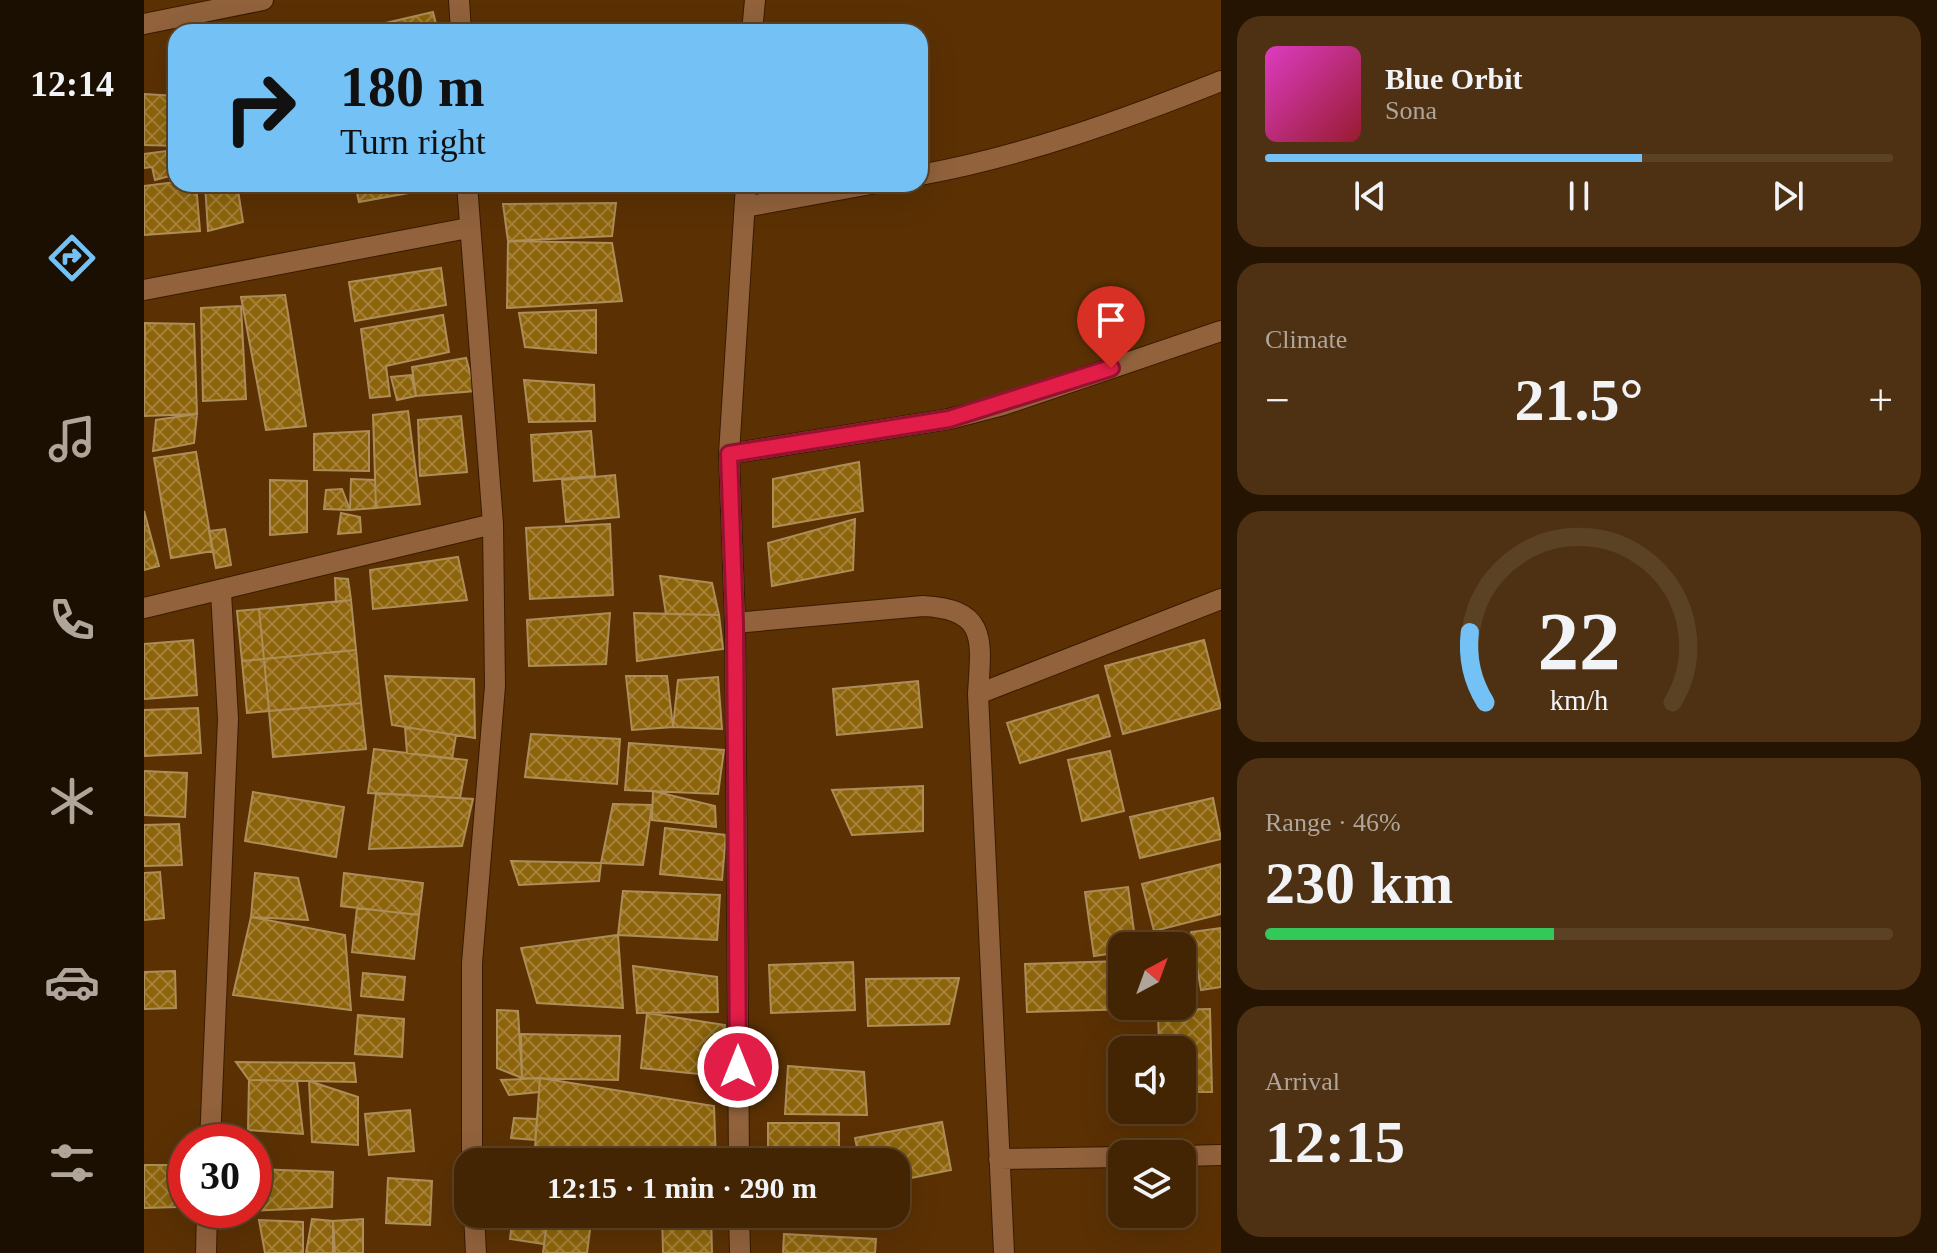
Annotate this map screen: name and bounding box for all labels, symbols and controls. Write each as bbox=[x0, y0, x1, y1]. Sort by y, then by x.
icon: right bbox=[208, 56, 312, 160]
text: 180 m bbox=[340, 56, 485, 118]
text: Blue Orbit bbox=[1385, 62, 1523, 95]
text: 12:14 bbox=[30, 64, 114, 104]
text: Sona bbox=[1385, 96, 1437, 125]
text: Turn right bbox=[340, 122, 486, 162]
icon: previous bbox=[1348, 174, 1392, 218]
icon: pause bbox=[1557, 174, 1601, 218]
icon: next bbox=[1766, 174, 1810, 218]
icon: directions bbox=[44, 230, 100, 286]
pin bbox=[1077, 286, 1145, 368]
icon: arrive bbox=[1089, 298, 1133, 342]
text: Climate bbox=[1265, 325, 1347, 354]
text: 21.5° bbox=[1515, 367, 1644, 433]
text: − bbox=[1265, 376, 1290, 425]
text: + bbox=[1868, 376, 1893, 425]
icon: music bbox=[44, 411, 100, 467]
icon: phone bbox=[44, 592, 100, 648]
text: 22 bbox=[1537, 594, 1621, 686]
text: km/h bbox=[1550, 685, 1608, 716]
icon: climate bbox=[44, 773, 100, 829]
text: Range · 46% bbox=[1265, 808, 1401, 837]
text: 230 km bbox=[1265, 850, 1453, 916]
north arrow bbox=[1108, 932, 1196, 1020]
map controls bbox=[1108, 932, 1196, 1228]
icon: car bbox=[44, 954, 100, 1010]
position arrow bbox=[696, 1025, 780, 1109]
button: sound bbox=[1108, 1036, 1196, 1124]
text: Arrival bbox=[1265, 1067, 1340, 1096]
text: 12:15 bbox=[1265, 1109, 1405, 1175]
speed limit sign: 30 bbox=[168, 1124, 272, 1228]
icon: filters bbox=[44, 1135, 100, 1191]
button: layers bbox=[1108, 1140, 1196, 1228]
text: 12:15 · 1 min · 290 m bbox=[547, 1171, 817, 1204]

